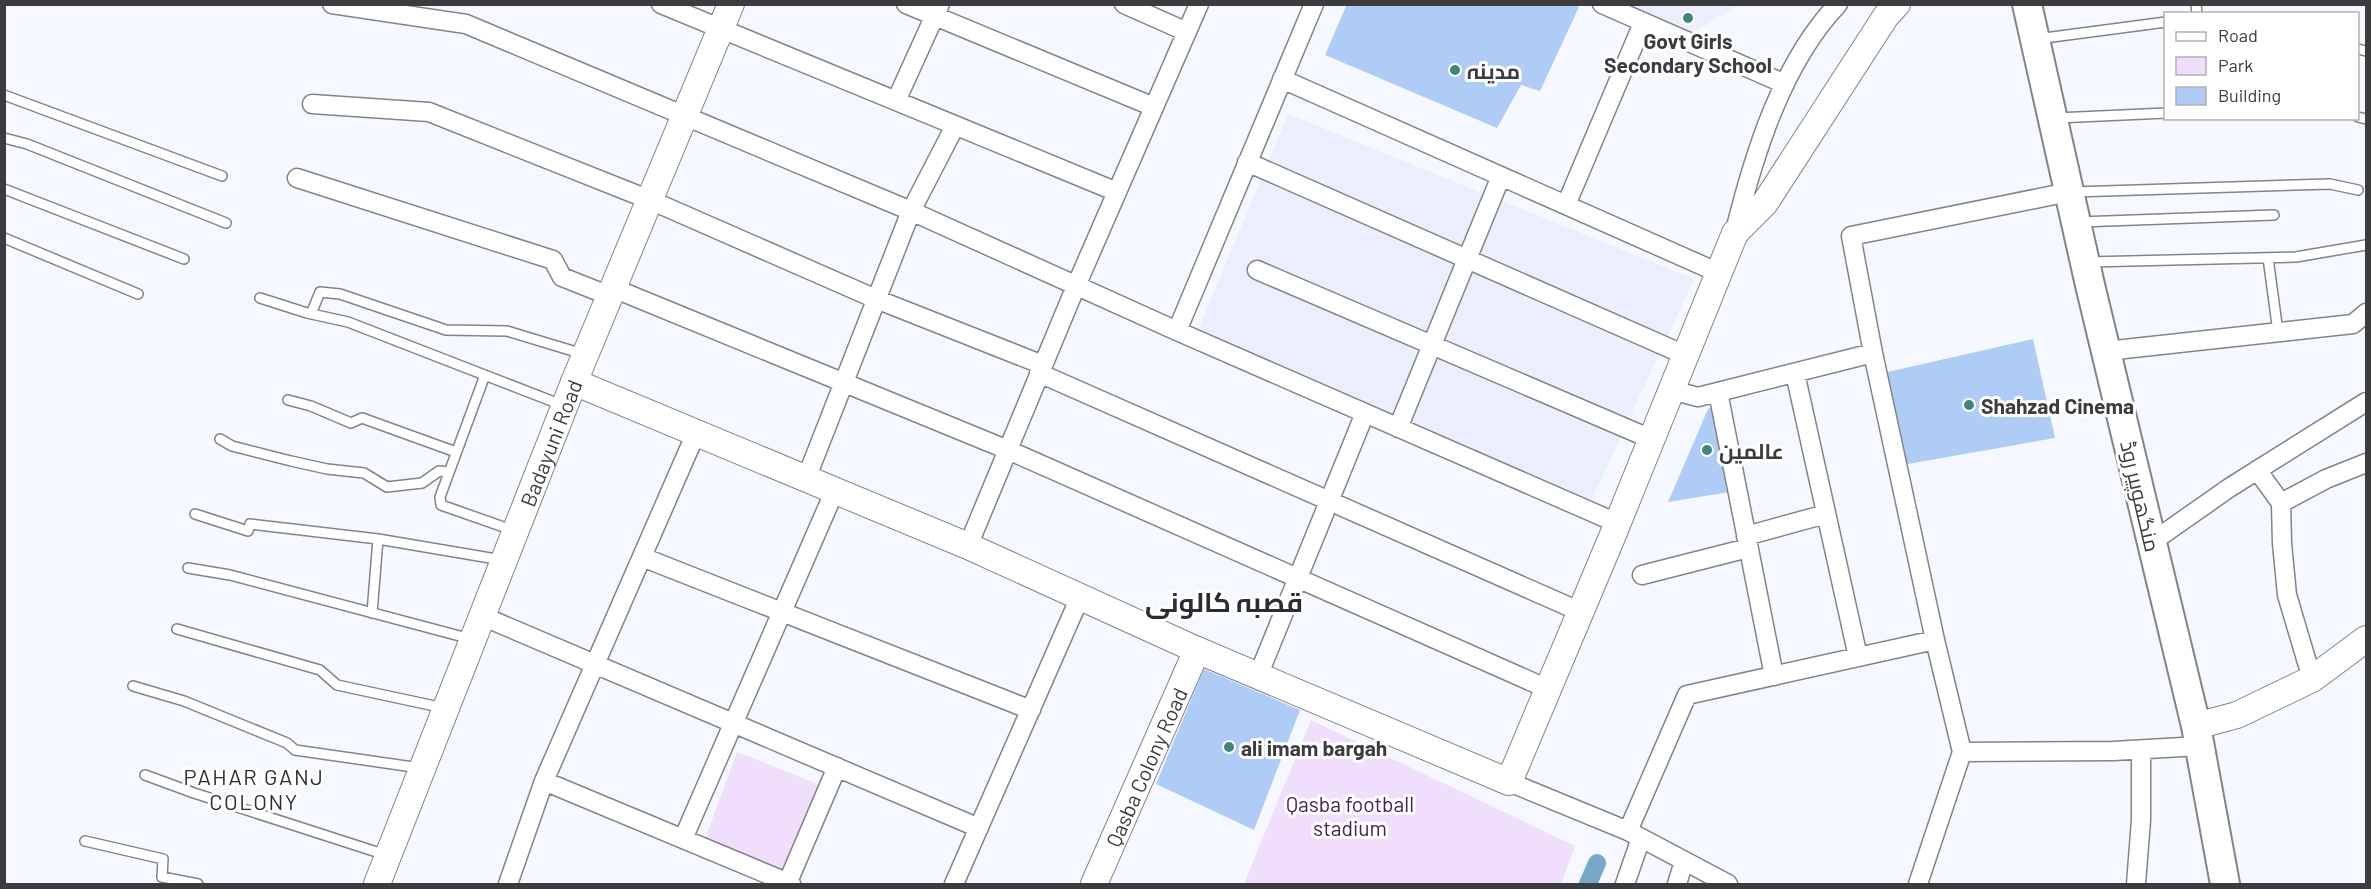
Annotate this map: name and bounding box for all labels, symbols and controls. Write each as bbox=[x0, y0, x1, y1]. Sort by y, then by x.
marker: Govt Girls Secondary School bbox=[1681, 11, 1695, 25]
legend bbox=[2164, 12, 2359, 120]
text: Road bbox=[2218, 24, 2258, 46]
place label: Govt Girls Secondary School bbox=[1604, 28, 1772, 77]
text: Park bbox=[2218, 54, 2253, 76]
place label: مدینہ bbox=[1467, 58, 1520, 84]
marker: مدینہ bbox=[1448, 63, 1462, 77]
text: Building bbox=[2218, 84, 2281, 106]
street label: Badayuni Road bbox=[514, 376, 586, 510]
place label: Shahzad Cinema bbox=[1981, 393, 2134, 418]
marker: Shahzad Cinema bbox=[1962, 398, 1976, 412]
place label: عالمین bbox=[1719, 438, 1784, 464]
street label: منگھوپیر روڈ bbox=[2113, 438, 2166, 555]
marker: عالمین bbox=[1700, 443, 1714, 457]
district label: قصبہ کالونی bbox=[1145, 585, 1303, 619]
street label: Qasba Colony Road bbox=[1100, 683, 1191, 850]
place label: ali imam bargah bbox=[1241, 735, 1387, 760]
marker: ali imam bargah bbox=[1222, 740, 1236, 754]
district label: PAHAR GANJ COLONY bbox=[183, 763, 325, 814]
park label: Qasba football stadium bbox=[1286, 791, 1414, 840]

